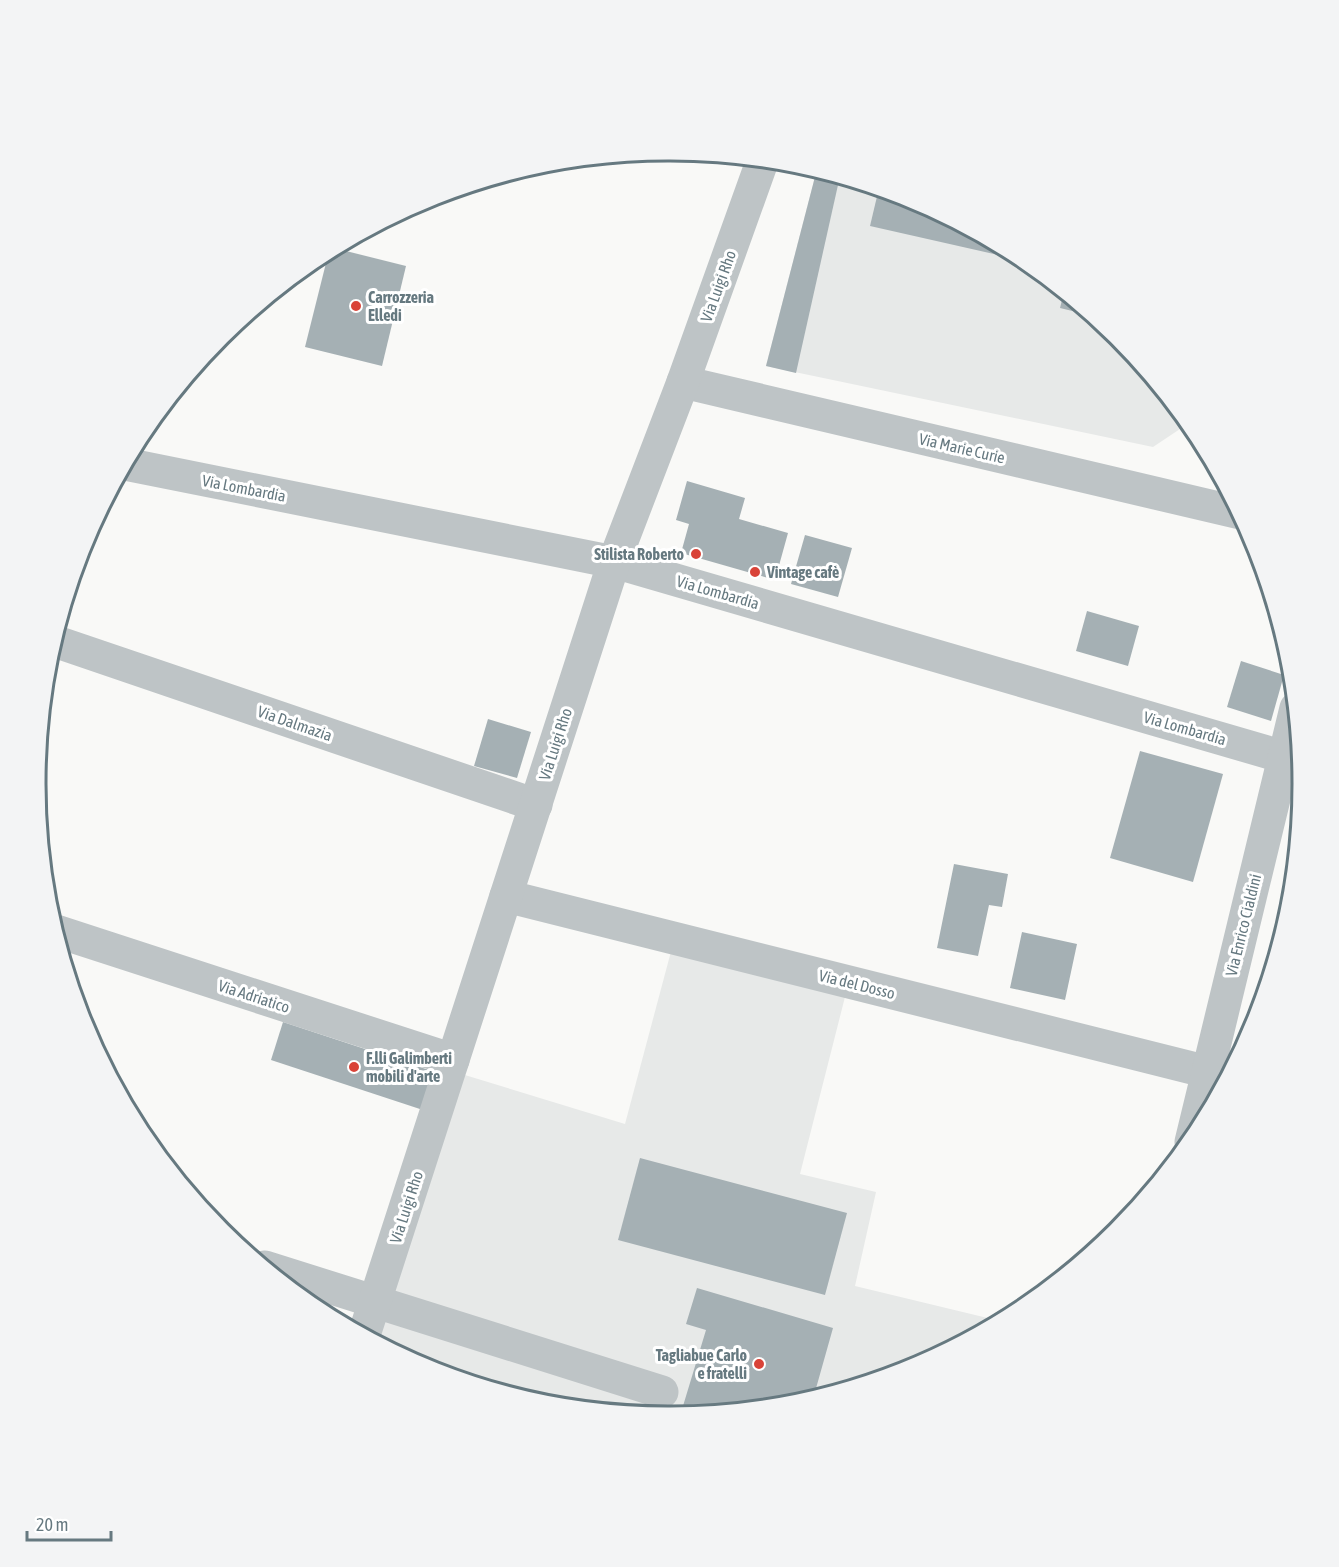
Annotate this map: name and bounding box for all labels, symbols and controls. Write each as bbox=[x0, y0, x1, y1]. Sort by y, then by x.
street label: Via Luigi Rho bbox=[697, 248, 740, 325]
place label: Carrozzeria Elledi bbox=[368, 288, 434, 324]
marker: Carrozzeria Elledi bbox=[349, 299, 363, 313]
street label: Via Marie Curie bbox=[917, 429, 1007, 467]
street label: Via Lombardia bbox=[201, 471, 287, 505]
place label: Stilista Roberto bbox=[594, 545, 684, 563]
marker: Stilista Roberto bbox=[689, 547, 703, 561]
place label: Vintage cafè bbox=[766, 563, 839, 581]
marker: Vintage cafè bbox=[748, 565, 762, 579]
street label: Via Lombardia bbox=[675, 572, 761, 612]
street label: Via Dalmazia bbox=[255, 702, 335, 744]
street label: Via Luigi Rho bbox=[535, 706, 576, 783]
street label: Via Lombardia bbox=[1142, 708, 1228, 748]
street label: Via Enrico Cialdini bbox=[1222, 872, 1264, 978]
street label: Via del Dosso bbox=[817, 966, 897, 1002]
street label: Via Adriatico bbox=[216, 976, 292, 1016]
place label: F.lli Galimberti mobili d'arte bbox=[366, 1049, 452, 1085]
marker: F.lli Galimberti mobili d'arte bbox=[347, 1060, 361, 1074]
street label: Via Luigi Rho bbox=[386, 1169, 427, 1246]
place label: Tagliabue Carlo e fratelli bbox=[656, 1346, 747, 1382]
marker: Tagliabue Carlo e fratelli bbox=[752, 1357, 766, 1371]
scale bar bbox=[27, 1504, 111, 1542]
text: 20 m bbox=[36, 1514, 68, 1535]

